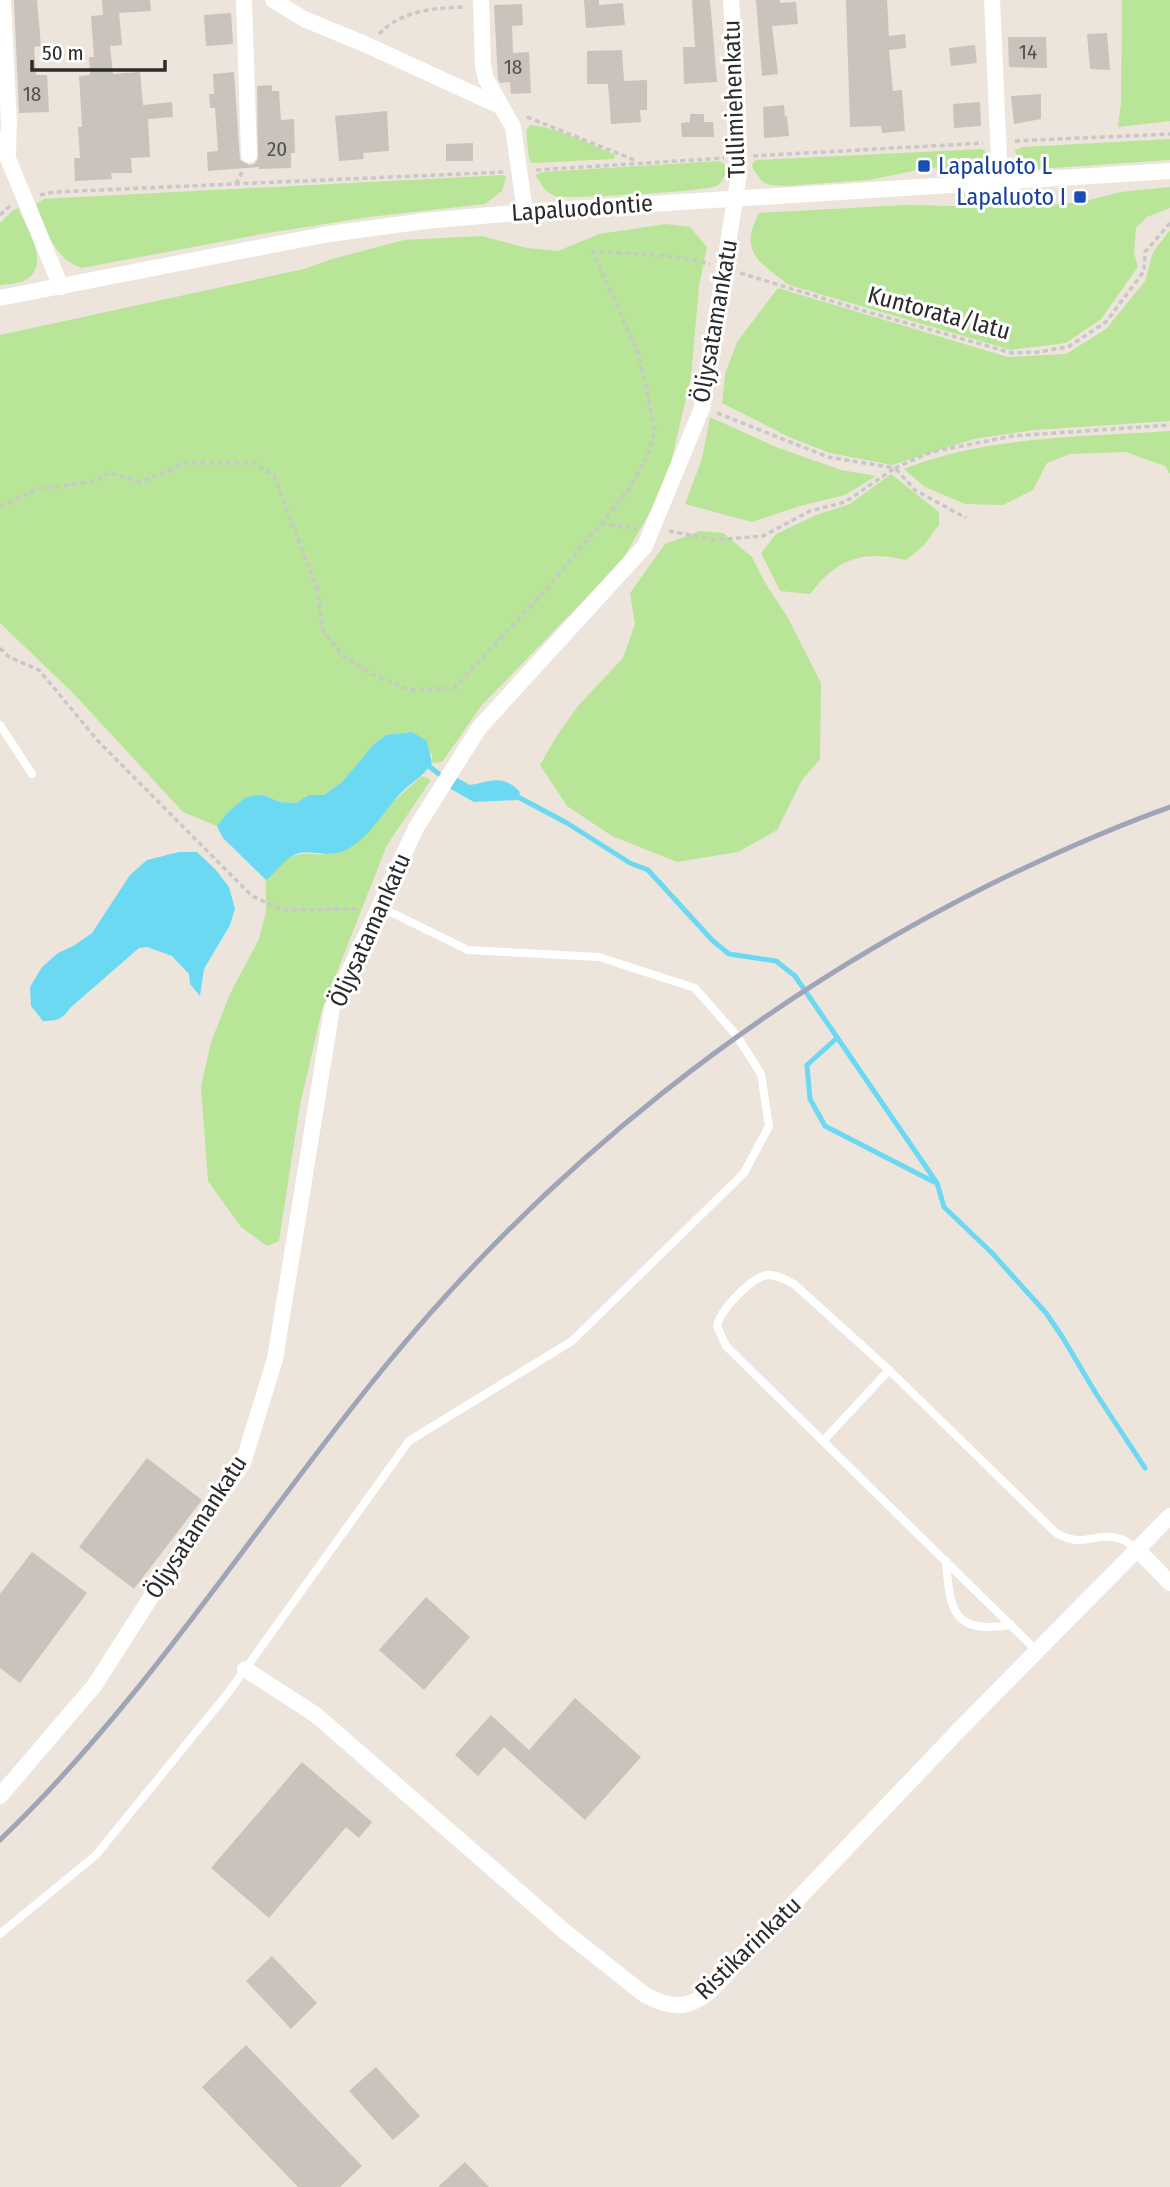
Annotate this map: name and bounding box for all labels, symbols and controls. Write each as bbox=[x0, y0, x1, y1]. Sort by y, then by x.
street label: Tullimiehenkatu bbox=[717, 20, 751, 178]
scale bar bbox=[32, 28, 164, 72]
house number: 14 bbox=[1019, 39, 1037, 65]
text: 50 m bbox=[42, 40, 84, 66]
house number: 18 bbox=[504, 54, 522, 80]
house number: 18 bbox=[23, 81, 41, 107]
house number: 20 bbox=[267, 136, 287, 162]
place label: Lapaluoto L bbox=[938, 152, 1053, 180]
marker: Lapaluoto L bbox=[916, 158, 932, 174]
place label: Lapaluoto I bbox=[956, 183, 1066, 211]
street label: Lapaluodontie bbox=[510, 189, 654, 227]
marker: Lapaluoto I bbox=[1072, 189, 1088, 205]
street label: Öljysatamankatu bbox=[687, 237, 743, 405]
street label: Kuntorata/latu bbox=[865, 281, 1013, 345]
street label: Öljysatamankatu bbox=[324, 849, 416, 1011]
street label: Öljysatamankatu bbox=[139, 1450, 253, 1604]
street label: Ristikarinkatu bbox=[689, 1891, 807, 2005]

